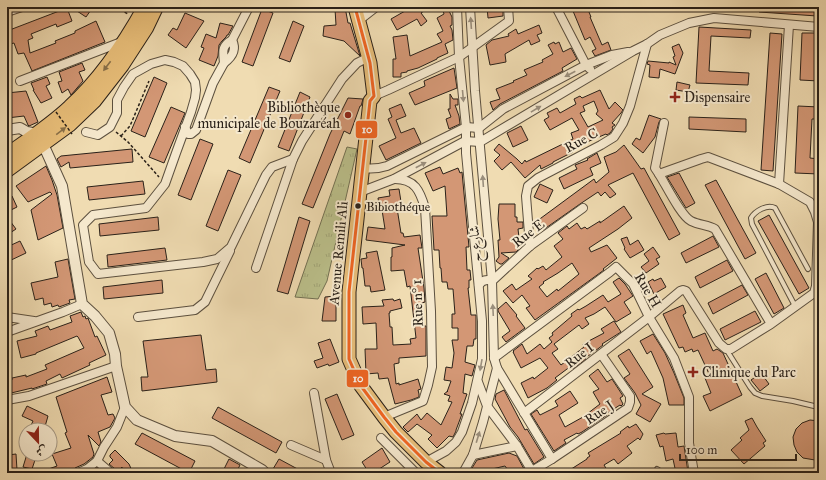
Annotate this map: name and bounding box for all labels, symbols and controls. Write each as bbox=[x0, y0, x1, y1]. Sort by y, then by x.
one-way arrow bbox=[468, 16, 474, 29]
one-way arrow bbox=[102, 61, 111, 72]
one-way arrow bbox=[564, 71, 576, 77]
place label: Dispensaire bbox=[684, 89, 750, 106]
one-way arrow bbox=[459, 90, 466, 102]
marker: Dispensaire bbox=[669, 91, 681, 103]
place label: Bibliothèque municipale de Bouzaréah bbox=[197, 99, 340, 132]
one-way arrow bbox=[530, 105, 542, 112]
marker: Bibliothèque municipale de Bouzaréah bbox=[343, 110, 353, 120]
line badge: 10 bbox=[355, 120, 378, 139]
text: 10 bbox=[362, 123, 373, 136]
street label: Rue C bbox=[562, 124, 601, 156]
one-way arrow bbox=[56, 127, 66, 135]
one-way arrow bbox=[415, 162, 426, 168]
one-way arrow bbox=[480, 175, 487, 187]
place label: Bibiothéque bbox=[366, 199, 431, 215]
street label: Avenue Remili Ali bbox=[325, 200, 352, 307]
marker: Bibiothéque bbox=[353, 201, 363, 211]
street label: Rue E bbox=[509, 216, 548, 251]
street label: شارع ح bbox=[465, 225, 490, 263]
street label: Rue H bbox=[630, 270, 665, 311]
street label: Rue n° 1 bbox=[408, 279, 427, 327]
one-way arrow bbox=[490, 303, 496, 316]
street label: Rue I bbox=[561, 339, 597, 372]
one-way arrow bbox=[477, 359, 483, 371]
place label: Clinique du Parc bbox=[702, 364, 796, 382]
marker: Clinique du Parc bbox=[687, 366, 699, 378]
line badge: 10 bbox=[346, 369, 369, 388]
text: 10 bbox=[353, 372, 364, 385]
street label: Rue J bbox=[581, 396, 618, 429]
north arrow bbox=[18, 422, 58, 462]
one-way arrow bbox=[475, 431, 481, 443]
scale bar bbox=[680, 436, 796, 462]
text: ش bbox=[34, 443, 49, 459]
text: 100 m bbox=[686, 443, 717, 457]

